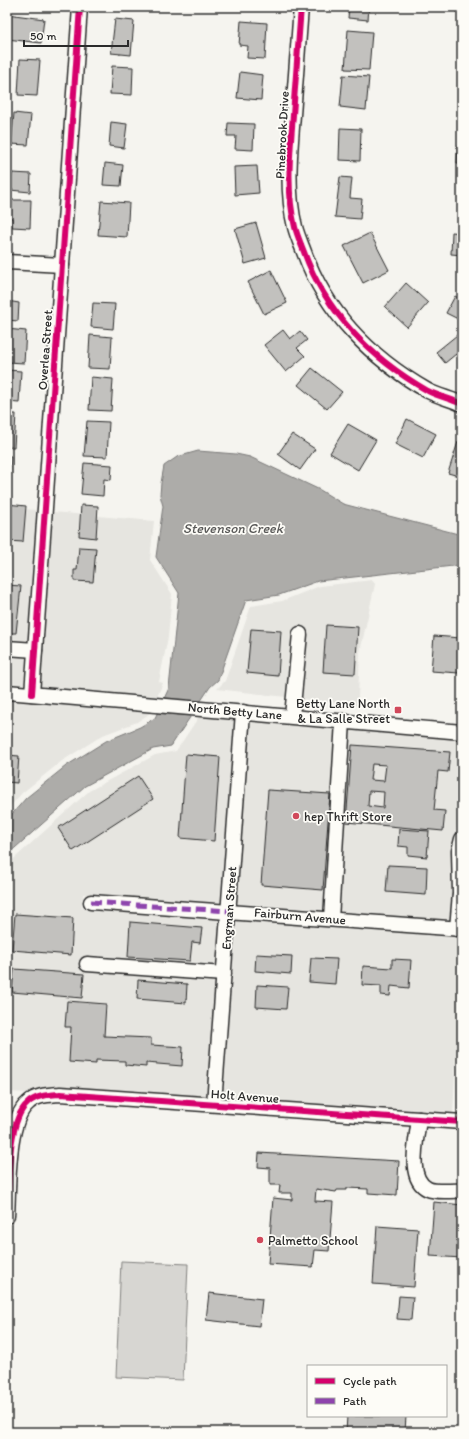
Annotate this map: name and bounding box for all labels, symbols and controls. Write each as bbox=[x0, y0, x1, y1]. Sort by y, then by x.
scale bar bbox=[24, 22, 128, 48]
text: 50 m bbox=[30, 29, 56, 43]
street label: Pinebrook Drive bbox=[272, 91, 292, 179]
street label: Overlea Street bbox=[35, 309, 55, 391]
water label: Stevenson Creek bbox=[183, 520, 284, 537]
place label: Betty Lane North & La Salle Street bbox=[296, 696, 390, 726]
street label: North Betty Lane bbox=[187, 699, 283, 723]
marker: Betty Lane North & La Salle Street bbox=[393, 705, 403, 715]
place label: hep Thrift Store bbox=[304, 809, 392, 824]
marker: hep Thrift Store bbox=[291, 811, 301, 821]
street label: Engman Street bbox=[219, 866, 239, 950]
street label: Fairburn Avenue bbox=[253, 905, 347, 927]
street label: Holt Avenue bbox=[210, 1086, 280, 1106]
place label: Palmetto School bbox=[268, 1233, 359, 1248]
marker: Palmetto School bbox=[255, 1235, 265, 1245]
legend bbox=[307, 1365, 447, 1417]
text: Cycle path bbox=[343, 1374, 397, 1388]
text: Path bbox=[343, 1394, 366, 1408]

